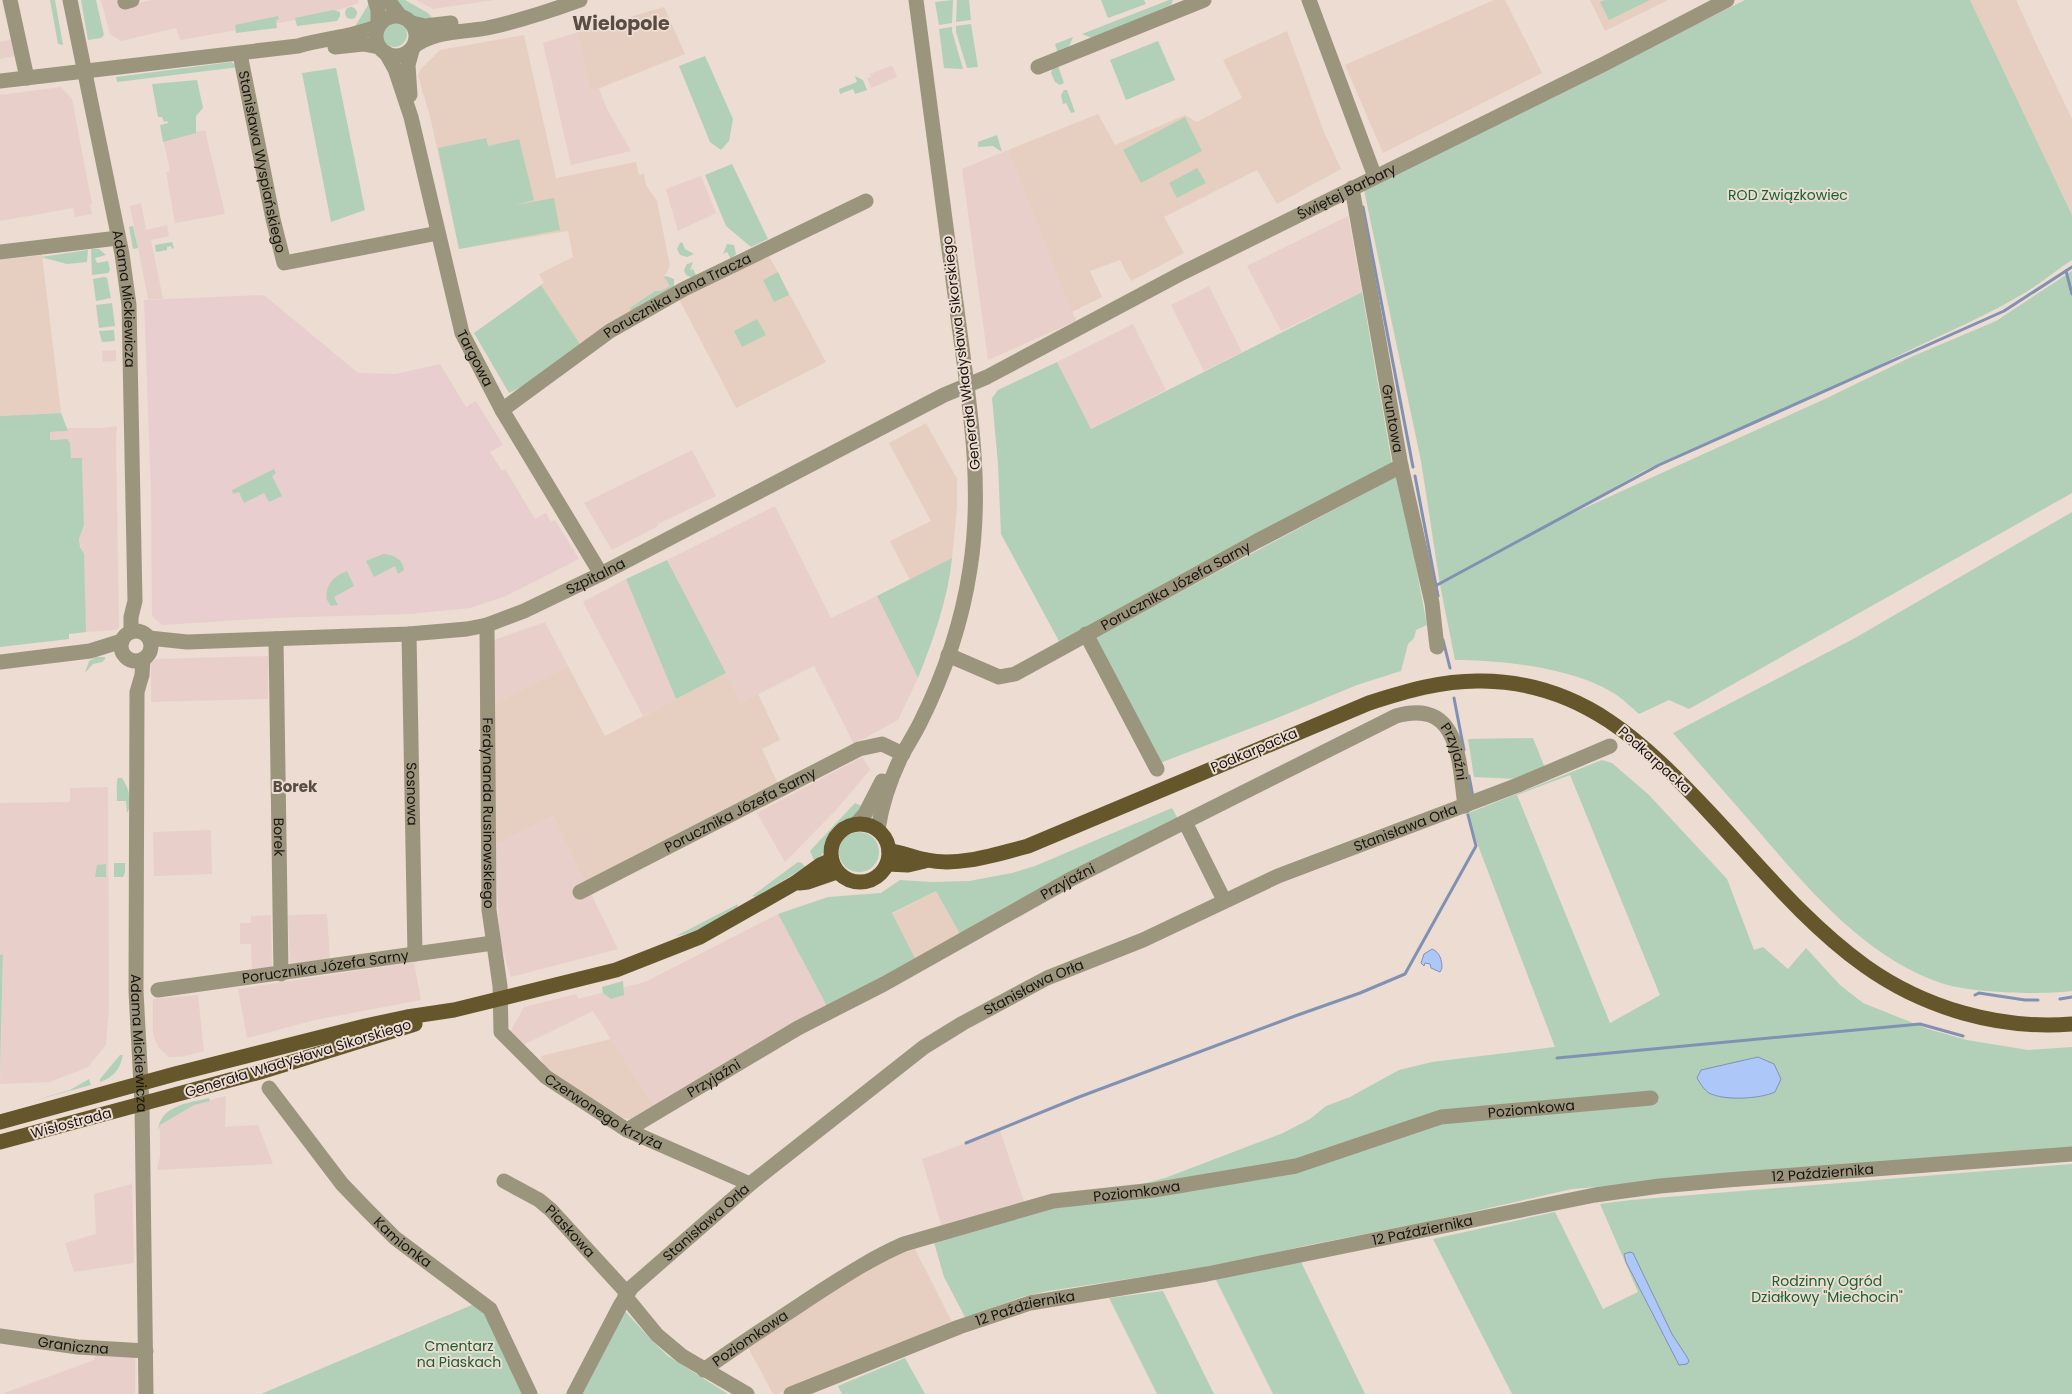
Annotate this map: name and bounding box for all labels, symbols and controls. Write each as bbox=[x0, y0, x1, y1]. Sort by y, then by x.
district label: Wielopole bbox=[572, 10, 670, 37]
street label: Stanisława Wyspiańskiego bbox=[234, 69, 291, 255]
street label: Świętej Barbary bbox=[1294, 159, 1399, 225]
park label: ROD Związkowiec bbox=[1728, 185, 1848, 205]
street label: Adama Mickiewicza bbox=[107, 228, 140, 368]
street label: Generała Władysława Sikorskiego bbox=[937, 235, 985, 471]
street label: Porucznika Jana Tracza bbox=[599, 248, 754, 343]
street label: Targowa bbox=[452, 326, 498, 390]
street label: Gruntowa bbox=[1377, 383, 1408, 454]
street label: Porucznika Józefa Sarny bbox=[1097, 536, 1254, 635]
street label: Szpitalna bbox=[562, 553, 629, 599]
street label: Ferdynanda Rusinowskiego bbox=[478, 717, 499, 909]
street label: Przyjaźni bbox=[1436, 719, 1472, 782]
street label: Podkarpacka bbox=[1614, 722, 1696, 798]
street label: Podkarpacka bbox=[1208, 723, 1300, 777]
street label: Sosnowa bbox=[401, 762, 423, 826]
street label: Porucznika Józefa Sarny bbox=[661, 763, 820, 857]
district label: Borek bbox=[273, 776, 318, 797]
street label: Stanisława Orła bbox=[1351, 799, 1460, 856]
street label: Borek bbox=[269, 817, 289, 857]
street label: Przyjaźni bbox=[1037, 859, 1098, 904]
street label: Porucznika Józefa Sarny bbox=[241, 945, 410, 988]
street label: Stanisława Orła bbox=[980, 954, 1087, 1020]
street label: Adama Mickiewicza bbox=[126, 974, 152, 1113]
street label: Generała Władysława Sikorskiego bbox=[182, 1014, 414, 1102]
street label: Przyjaźni bbox=[683, 1054, 744, 1102]
street label: Czerwonego Krzyża bbox=[541, 1069, 666, 1155]
street label: Poziomkowa bbox=[1487, 1095, 1576, 1123]
street label: Wisłostrada bbox=[28, 1103, 114, 1143]
street label: 12 Października bbox=[1771, 1159, 1875, 1187]
street label: Poziomkowa bbox=[1092, 1176, 1182, 1207]
street label: Stanisława Orła bbox=[658, 1179, 754, 1266]
street label: Piaskowa bbox=[541, 1200, 600, 1262]
street label: 12 Października bbox=[1370, 1210, 1475, 1250]
street label: Kamionka bbox=[369, 1212, 436, 1272]
park label: Rodzinny Ogród Działkowy "Miechocin" bbox=[1751, 1271, 1903, 1307]
street label: 12 Października bbox=[973, 1286, 1076, 1331]
street label: Poziomkowa bbox=[708, 1305, 792, 1371]
street label: Graniczna bbox=[37, 1331, 109, 1359]
park label: Cmentarz na Piaskach bbox=[417, 1336, 501, 1372]

